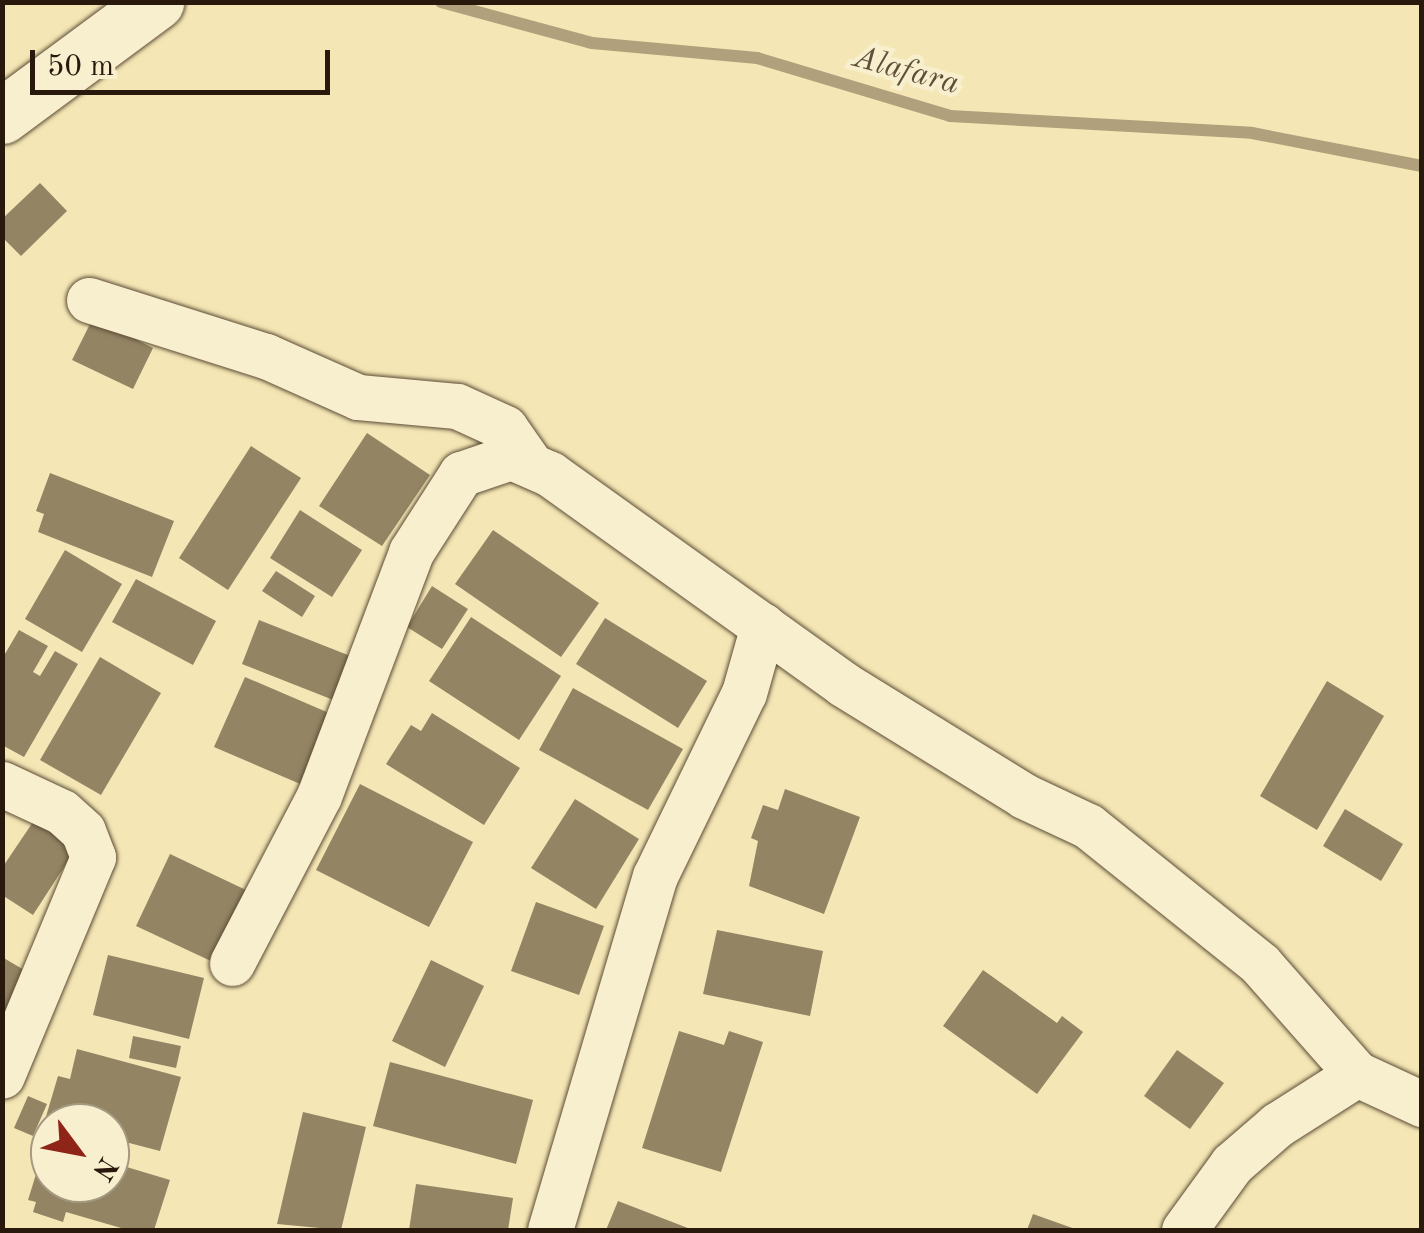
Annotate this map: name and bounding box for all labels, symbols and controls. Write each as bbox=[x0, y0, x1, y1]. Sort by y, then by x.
scale bar bbox=[35, 30, 335, 92]
water label: Alafara bbox=[849, 39, 963, 105]
text: 50 m bbox=[47, 52, 114, 82]
north arrow bbox=[30, 1103, 130, 1203]
text: N bbox=[86, 1151, 121, 1184]

